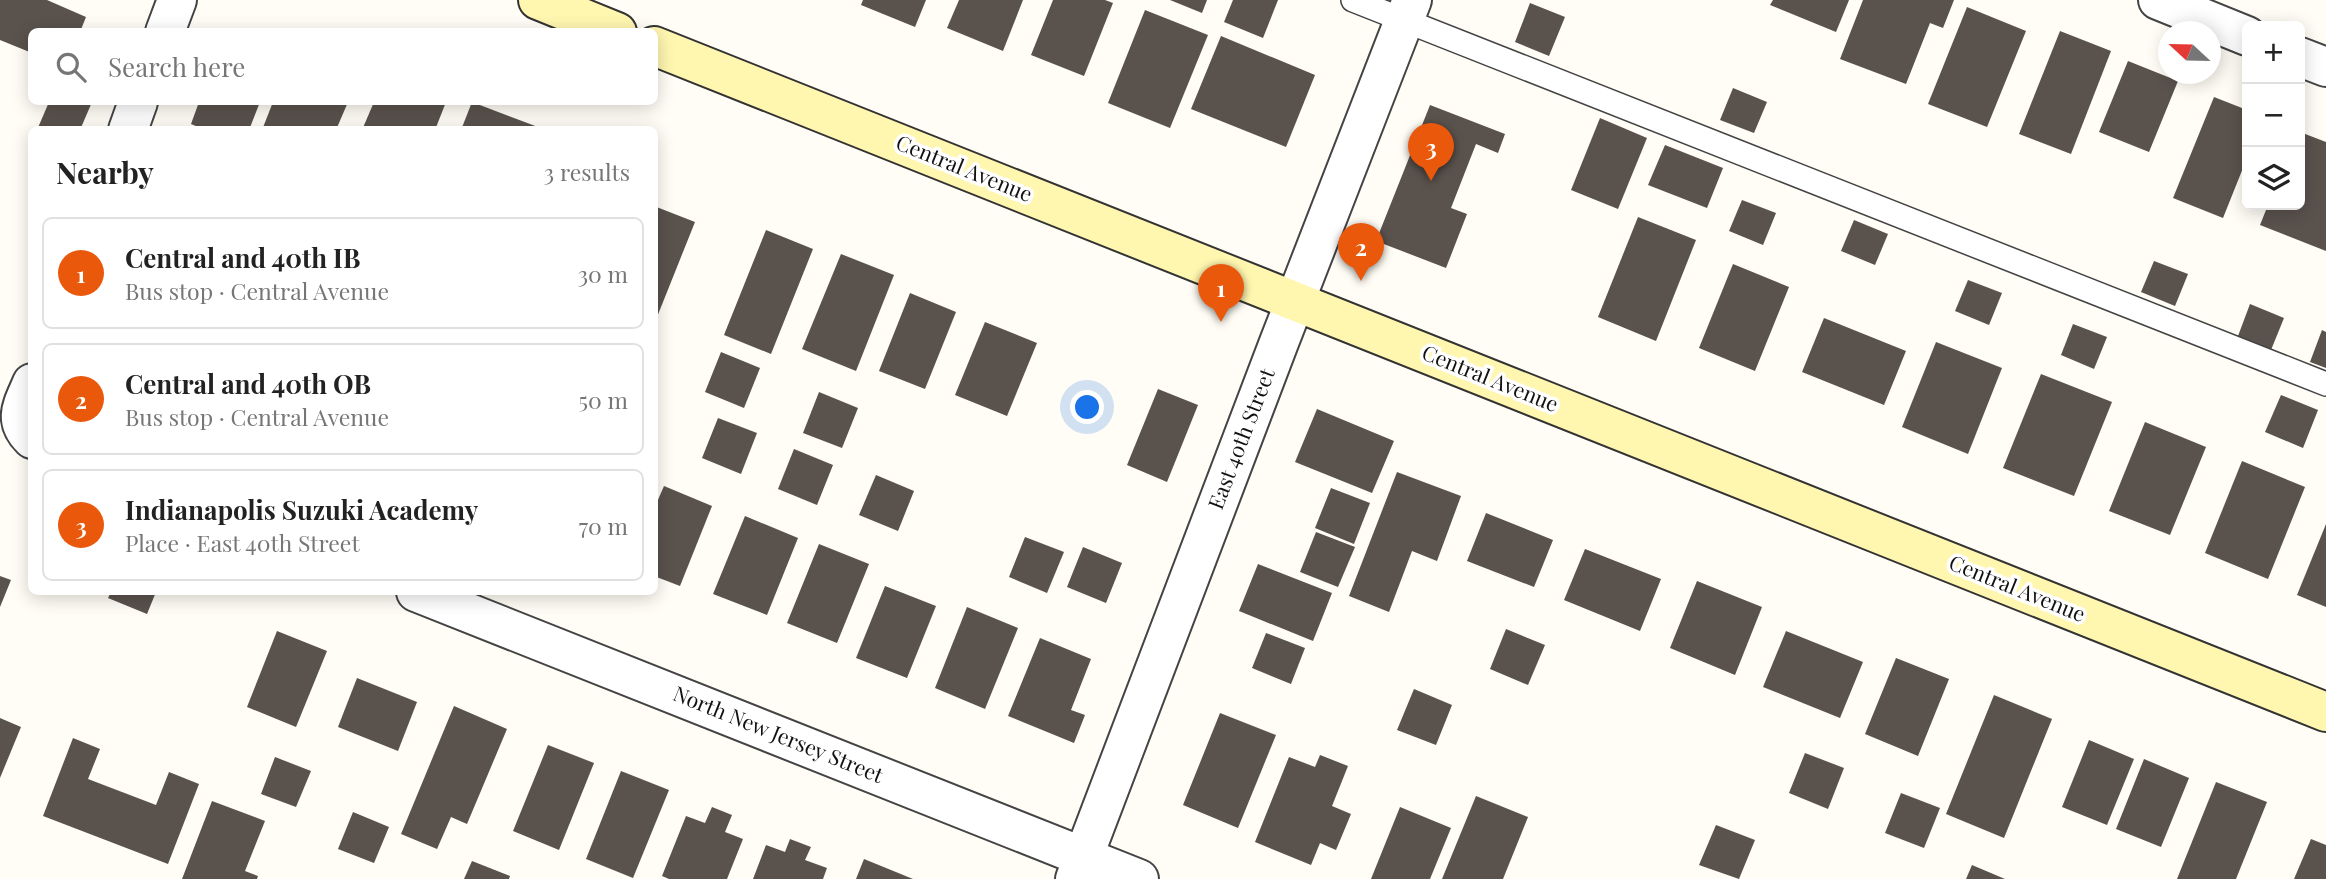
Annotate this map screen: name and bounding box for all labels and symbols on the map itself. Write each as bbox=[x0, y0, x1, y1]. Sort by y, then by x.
north arrow bbox=[2158, 21, 2221, 84]
pin: 3 bbox=[1408, 123, 1454, 181]
street label: Central Avenue bbox=[892, 127, 1037, 207]
pin: 2 bbox=[1338, 223, 1384, 281]
pin: 1 bbox=[1198, 264, 1244, 322]
street label: Central Avenue bbox=[1418, 337, 1563, 417]
street label: East 40th Street bbox=[1200, 363, 1280, 513]
your location bbox=[1070, 390, 1104, 424]
street label: Central Avenue bbox=[1945, 547, 2090, 627]
street label: North New Jersey Street bbox=[670, 678, 888, 788]

